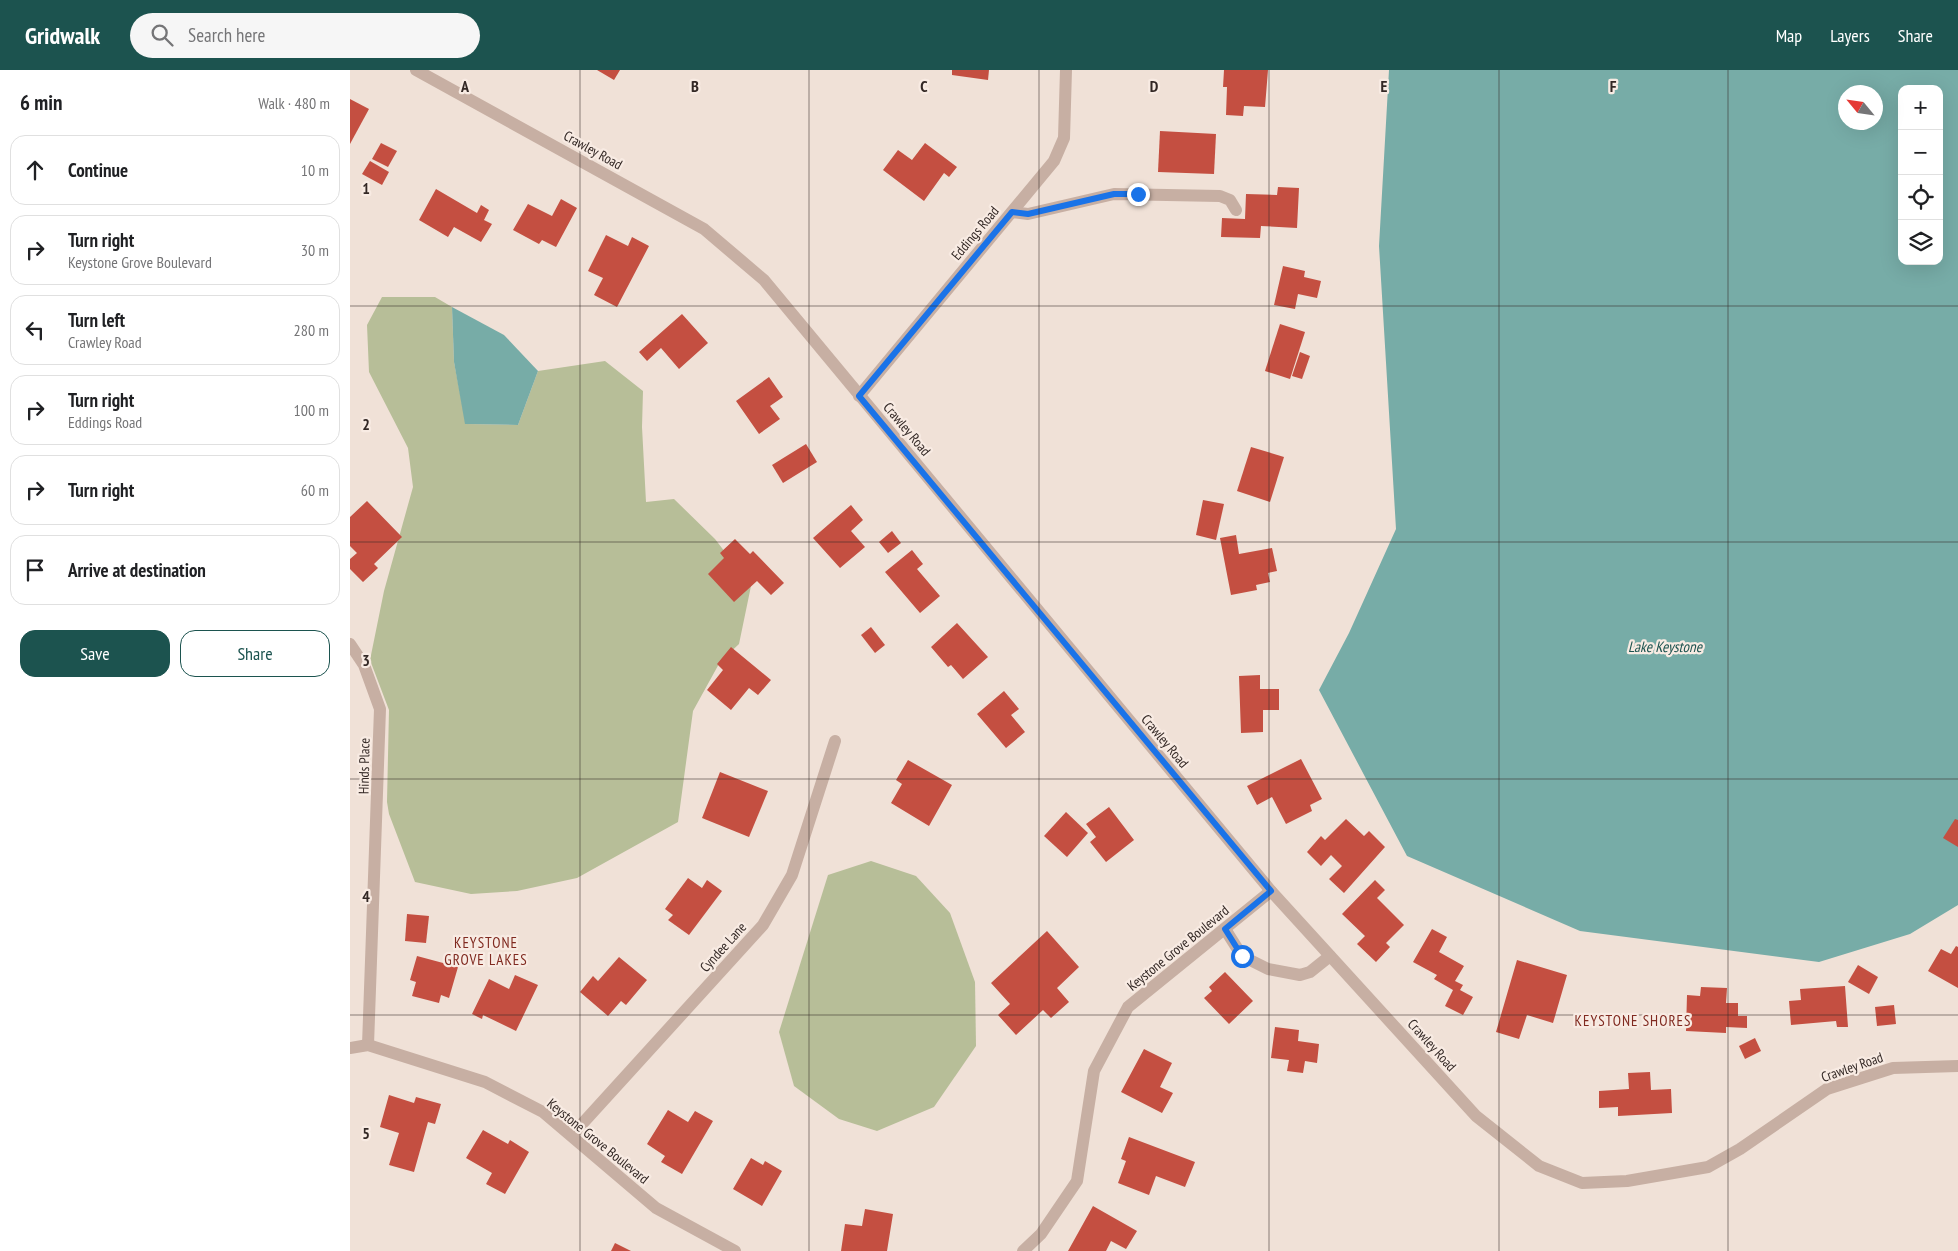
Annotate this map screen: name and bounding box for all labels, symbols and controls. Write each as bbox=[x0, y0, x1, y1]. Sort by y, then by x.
search box bbox=[130, 13, 480, 58]
text: Gridwalk bbox=[25, 20, 100, 51]
icon: search bbox=[148, 21, 176, 49]
text: Search here bbox=[188, 23, 265, 47]
text: Map bbox=[1776, 24, 1802, 47]
text: Layers bbox=[1830, 24, 1870, 47]
text: Share bbox=[1898, 24, 1933, 47]
text: A bbox=[460, 76, 470, 96]
text: B bbox=[691, 76, 699, 96]
text: C bbox=[920, 76, 928, 96]
text: D bbox=[1150, 76, 1159, 96]
text: E bbox=[1381, 76, 1388, 96]
text: F bbox=[1610, 76, 1617, 96]
north arrow bbox=[1838, 85, 1883, 130]
map controls bbox=[1898, 85, 1943, 265]
button: + bbox=[1898, 85, 1943, 130]
text: 6 min bbox=[20, 89, 62, 116]
text: Walk · 480 m bbox=[258, 93, 330, 113]
street label: Crawley Road bbox=[560, 127, 626, 173]
button: − bbox=[1898, 130, 1943, 175]
icon: ahead bbox=[21, 156, 49, 184]
text: Continue bbox=[68, 158, 128, 182]
text: 10 m bbox=[301, 160, 329, 180]
button: locate bbox=[1898, 175, 1943, 220]
text: 1 bbox=[362, 178, 370, 198]
route end bbox=[1127, 183, 1150, 206]
street label: Eddings Road bbox=[947, 202, 1003, 264]
button: layers bbox=[1898, 220, 1943, 265]
text: Turn right bbox=[68, 228, 134, 252]
icon: right bbox=[21, 236, 49, 264]
text: 30 m bbox=[301, 240, 329, 260]
text: Keystone Grove Boulevard bbox=[68, 252, 212, 272]
text: Turn left bbox=[68, 308, 125, 332]
icon: left bbox=[21, 316, 49, 344]
text: 280 m bbox=[294, 320, 329, 340]
text: Crawley Road bbox=[68, 332, 142, 352]
text: Turn right bbox=[68, 388, 134, 412]
icon: right bbox=[21, 396, 49, 424]
street label: Crawley Road bbox=[879, 399, 935, 459]
text: 100 m bbox=[294, 400, 329, 420]
text: Eddings Road bbox=[68, 412, 142, 432]
text: 2 bbox=[362, 414, 370, 434]
icon: right bbox=[21, 476, 49, 504]
text: Turn right bbox=[68, 478, 134, 502]
text: 60 m bbox=[301, 480, 329, 500]
icon: arrive bbox=[21, 556, 49, 584]
text: Arrive at destination bbox=[68, 558, 206, 582]
button: Save bbox=[20, 630, 170, 677]
button: Share bbox=[180, 630, 330, 677]
water label: Lake Keystone bbox=[1628, 637, 1703, 656]
text: 3 bbox=[362, 650, 370, 670]
street label: Crawley Road bbox=[1137, 711, 1193, 771]
street label: Hinds Place bbox=[355, 738, 373, 794]
text: 4 bbox=[362, 886, 370, 906]
street label: Keystone Grove Boulevard bbox=[1123, 901, 1233, 995]
street label: Cyndee Lane bbox=[696, 918, 750, 976]
district label: KEYSTONE GROVE LAKES bbox=[444, 933, 528, 969]
route start bbox=[1231, 945, 1254, 968]
district label: KEYSTONE SHORES bbox=[1575, 1011, 1691, 1030]
street label: Crawley Road bbox=[1404, 1015, 1460, 1075]
street label: Crawley Road bbox=[1819, 1048, 1885, 1086]
street label: Keystone Grove Boulevard bbox=[543, 1094, 653, 1188]
text: 5 bbox=[362, 1123, 370, 1143]

